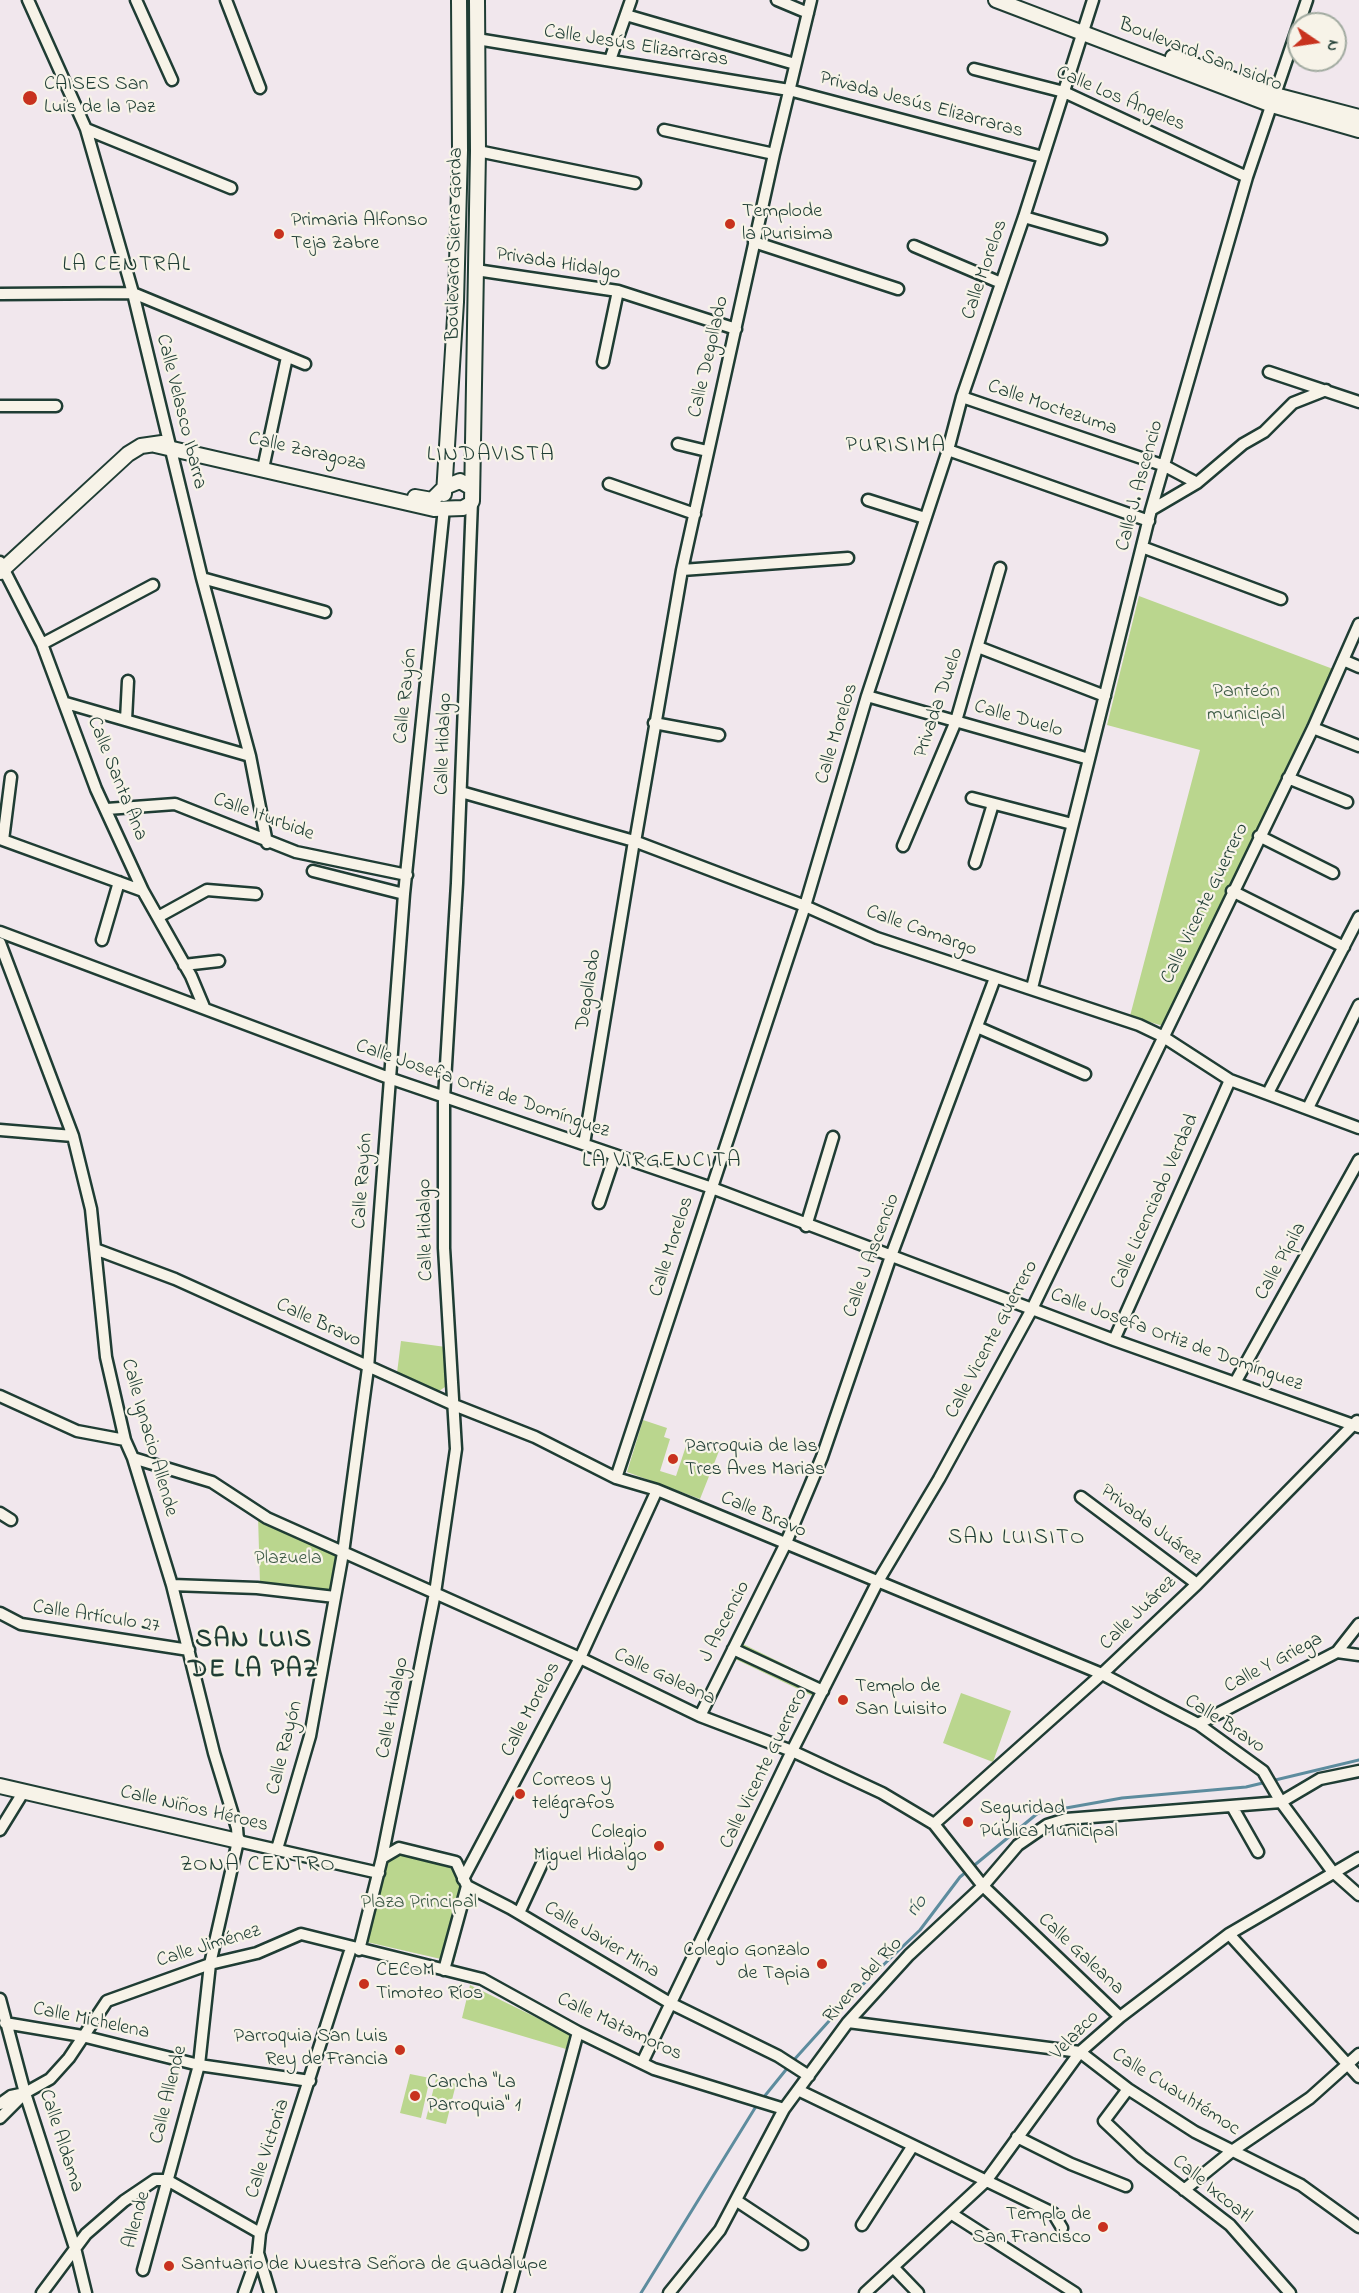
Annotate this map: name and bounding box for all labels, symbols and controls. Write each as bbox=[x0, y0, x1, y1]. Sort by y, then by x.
north arrow bbox=[1287, 12, 1347, 72]
street label: Boulevard San Isidro bbox=[1115, 14, 1285, 98]
street label: Calle Jesús Elizarraras bbox=[542, 21, 730, 73]
text: N bbox=[1320, 38, 1345, 54]
street label: Calle Los Ángeles bbox=[1052, 62, 1188, 138]
street label: Privada Jesús Elizarraras bbox=[817, 67, 1025, 145]
place label: CAISES San Luis de la Paz bbox=[44, 74, 155, 121]
marker: CAISES San Luis de la Paz bbox=[21, 89, 39, 107]
street label: Boulevard Sierra Gorda bbox=[442, 147, 470, 341]
place label: Templode la Purisima bbox=[742, 201, 833, 248]
place label: Primaria Alfonso Teja Zabre bbox=[291, 210, 428, 257]
marker: Templode la Purisima bbox=[723, 217, 737, 231]
street label: Calle Morelos bbox=[958, 217, 1014, 323]
marker: Primaria Alfonso Teja Zabre bbox=[272, 227, 286, 241]
street label: Privada Hidalgo bbox=[494, 243, 622, 287]
district label: LA CENTRAL bbox=[63, 253, 191, 279]
street label: Calle Degollado bbox=[684, 294, 736, 420]
street label: Calle Velasco Ibarra bbox=[149, 332, 211, 492]
street label: Calle Moctezuma bbox=[984, 376, 1120, 442]
street label: Calle J. Ascencio bbox=[1112, 418, 1170, 554]
street label: Calle Zaragoza bbox=[246, 428, 368, 478]
district label: PURISIMA bbox=[846, 434, 946, 460]
district label: LINDAVISTA bbox=[427, 443, 555, 469]
street label: Privada Duelo bbox=[910, 645, 970, 761]
street label: Calle Rayón bbox=[390, 647, 424, 745]
street label: Calle Morelos bbox=[811, 681, 865, 787]
park label: Panteón municipal bbox=[1207, 681, 1285, 728]
street label: Calle Hidalgo bbox=[431, 692, 459, 796]
street label: Calle Duelo bbox=[971, 696, 1065, 744]
street label: Calle Santa Ana bbox=[80, 714, 152, 844]
street label: Calle Iturbide bbox=[209, 789, 317, 847]
street label: Calle Vicente Guerrero bbox=[1157, 820, 1255, 988]
street label: Calle Camargo bbox=[862, 901, 980, 963]
street label: Degollado bbox=[572, 948, 608, 1032]
street label: Calle Josefa Ortiz de Domínguez bbox=[352, 1035, 612, 1145]
street label: Calle Licenciado Verdad bbox=[1107, 1111, 1205, 1293]
street label: Calle Rayón bbox=[349, 1132, 379, 1230]
district label: LA VIRGENCITA bbox=[582, 1149, 742, 1175]
street label: Calle Hidalgo bbox=[414, 1179, 440, 1281]
street label: Calle J Ascencio bbox=[839, 1191, 907, 1321]
street label: Calle Morelos bbox=[646, 1194, 700, 1300]
street label: Calle Pípila bbox=[1251, 1219, 1313, 1305]
street label: Calle Vicente Guerrero bbox=[941, 1257, 1045, 1423]
street label: Calle Josefa Ortiz de Domínguez bbox=[1047, 1284, 1305, 1398]
street label: Calle Bravo bbox=[272, 1294, 364, 1354]
street label: Calle Ignacio Allende bbox=[114, 1356, 182, 1520]
place label: Parroquia de las Tres Aves Marias bbox=[685, 1436, 825, 1483]
marker: Parroquia de las Tres Aves Marias bbox=[666, 1452, 680, 1466]
street label: Privada Juárez bbox=[1095, 1480, 1205, 1572]
street label: Calle Bravo bbox=[716, 1487, 810, 1545]
district label: SAN LUISITO bbox=[948, 1526, 1086, 1552]
park label: Plazuela bbox=[254, 1548, 322, 1572]
street label: Calle Juárez bbox=[1096, 1572, 1182, 1656]
street label: J Ascencio bbox=[695, 1577, 757, 1667]
street label: Calle Artículo 27 bbox=[31, 1596, 161, 1640]
district label: SAN LUIS DE LA PAZ bbox=[188, 1626, 320, 1688]
street label: Calle Y Griega bbox=[1221, 1628, 1327, 1700]
street label: Calle Galeana bbox=[609, 1644, 719, 1712]
street label: Calle Hidalgo bbox=[372, 1655, 416, 1761]
street label: Calle Morelos bbox=[497, 1658, 567, 1762]
place label: Templo de San Luisito bbox=[855, 1676, 947, 1723]
street label: Calle Vicente Guerrero bbox=[716, 1685, 814, 1853]
street label: Calle Bravo bbox=[1179, 1690, 1269, 1760]
marker: Templo de San Luisito bbox=[836, 1693, 850, 1707]
street label: Calle Rayón bbox=[263, 1698, 309, 1798]
place label: Correos y telégrafos bbox=[532, 1770, 615, 1817]
street label: Calle Niños Héroes bbox=[118, 1781, 270, 1839]
marker: Correos y telégrafos bbox=[513, 1787, 527, 1801]
place label: Seguridad Pública Municipal bbox=[980, 1798, 1118, 1845]
marker: Seguridad Pública Municipal bbox=[961, 1815, 975, 1829]
place label: Colegio Miguel Hidalgo bbox=[534, 1822, 647, 1869]
marker: Colegio Miguel Hidalgo bbox=[652, 1839, 666, 1853]
district label: ZONA CENTRO bbox=[180, 1853, 336, 1879]
water label: río bbox=[902, 1891, 934, 1923]
park label: Plaza Principal bbox=[361, 1892, 477, 1916]
street label: Calle Javier Mina bbox=[539, 1897, 663, 1985]
street label: Calle Galeana bbox=[1032, 1909, 1128, 2001]
street label: Calle Jiménez bbox=[154, 1920, 264, 1974]
street label: Rivera del Río bbox=[819, 1933, 909, 2029]
place label: Colegio Gonzalo de Tapia bbox=[683, 1940, 810, 1987]
marker: Colegio Gonzalo de Tapia bbox=[815, 1957, 829, 1971]
place label: CECOM Timoteo Ríos bbox=[376, 1960, 483, 2007]
marker: CECOM Timoteo Ríos bbox=[357, 1977, 371, 1991]
street label: Calle Matamoros bbox=[552, 1988, 686, 2068]
street label: Calle Michelena bbox=[31, 1998, 151, 2046]
street label: Velazco bbox=[1046, 2006, 1106, 2066]
place label: Parroquia San Luis Rey de Francia bbox=[234, 2026, 388, 2073]
street label: Calle Allende bbox=[146, 2043, 194, 2147]
marker: Parroquia San Luis Rey de Francia bbox=[393, 2043, 407, 2057]
street label: Calle Cuauhtémoc bbox=[1106, 2044, 1244, 2142]
place label: Cancha "La Parroquia" 1 bbox=[427, 2072, 521, 2119]
street label: Calle Aldama bbox=[32, 2087, 88, 2195]
marker: Cancha "La Parroquia" 1 bbox=[408, 2089, 422, 2103]
street label: Calle Victoria bbox=[242, 2096, 296, 2202]
street label: Calle Ixcoatl bbox=[1166, 2151, 1256, 2229]
street label: Allende bbox=[119, 2189, 157, 2251]
place label: Templo de San Francisco bbox=[972, 2204, 1091, 2251]
marker: Templo de San Francisco bbox=[1096, 2220, 1110, 2234]
place label: Santuario de Nuestra Señora de Guadalupe bbox=[181, 2254, 547, 2278]
marker: Santuario de Nuestra Señora de Guadalupe bbox=[162, 2259, 176, 2273]

